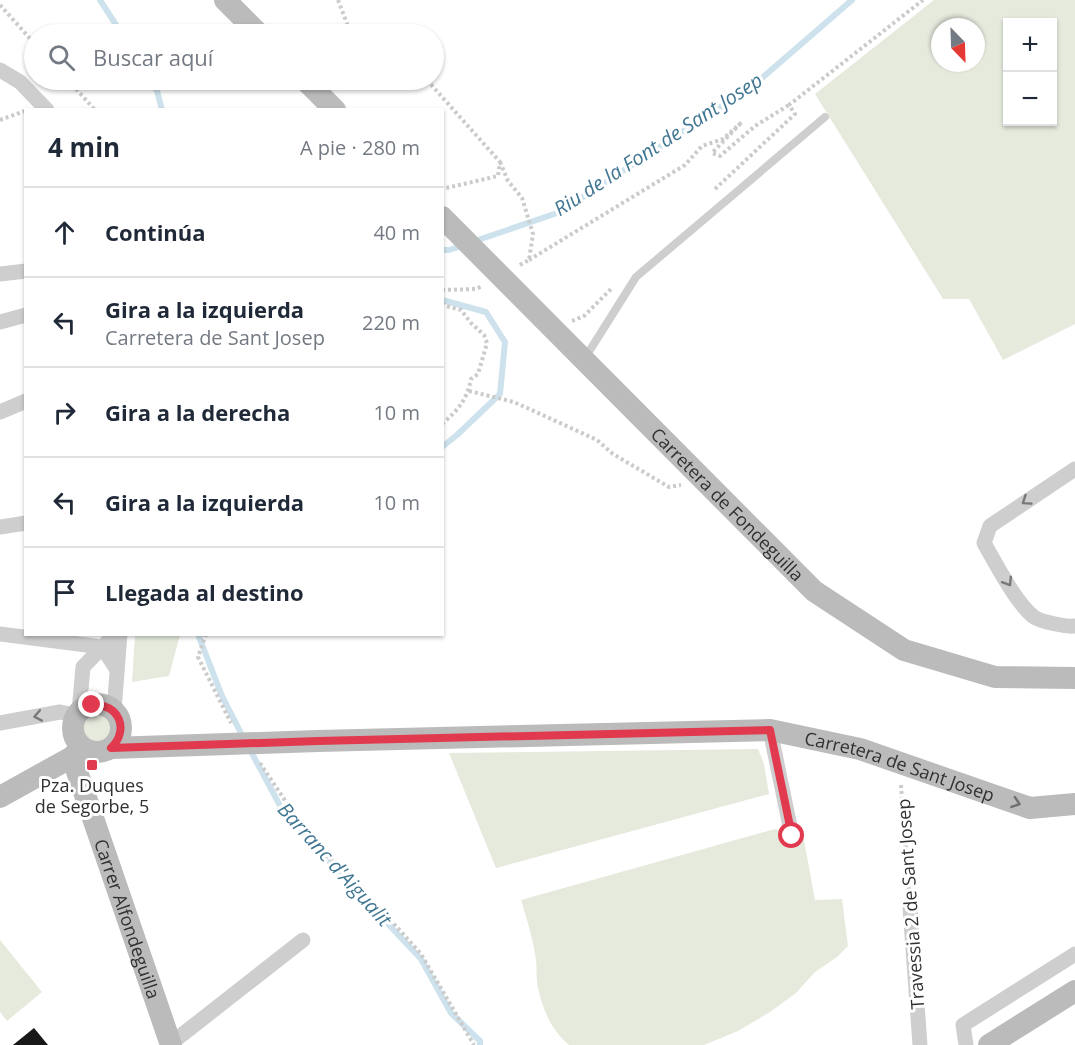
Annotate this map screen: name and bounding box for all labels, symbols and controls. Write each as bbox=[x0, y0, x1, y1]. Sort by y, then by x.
north arrow bbox=[931, 18, 985, 72]
map controls bbox=[1003, 18, 1057, 126]
button: + bbox=[1003, 18, 1057, 72]
search box bbox=[24, 24, 444, 90]
icon: search bbox=[45, 41, 78, 74]
text: Buscar aquí bbox=[93, 42, 213, 72]
water label: Riu de la Font de Sant Josep bbox=[548, 66, 768, 222]
button: − bbox=[1003, 72, 1057, 126]
text: 4 min bbox=[48, 129, 120, 165]
text: A pie · 280 m bbox=[300, 134, 420, 161]
icon: ahead bbox=[48, 216, 81, 249]
text: Continúa bbox=[105, 217, 206, 247]
text: 40 m bbox=[373, 219, 420, 246]
text: Gira a la izquierda bbox=[105, 294, 304, 324]
icon: left bbox=[48, 306, 81, 339]
text: 220 m bbox=[362, 309, 420, 336]
text: Carretera de Sant Josep bbox=[105, 324, 325, 351]
icon: right bbox=[48, 396, 81, 429]
text: Gira a la derecha bbox=[105, 397, 290, 427]
text: 10 m bbox=[373, 399, 420, 426]
street label: Carretera de Fondeguilla bbox=[646, 422, 809, 586]
icon: left bbox=[48, 486, 81, 519]
text: Gira a la izquierda bbox=[105, 487, 304, 517]
text: 10 m bbox=[373, 489, 420, 516]
one-way arrow bbox=[1022, 494, 1033, 505]
icon: arrive bbox=[48, 576, 81, 609]
one-way arrow bbox=[1000, 576, 1012, 586]
text: Llegada al destino bbox=[105, 577, 304, 607]
route end bbox=[78, 691, 104, 717]
one-way arrow bbox=[34, 709, 44, 722]
street label: Carretera de Sant Josep bbox=[802, 726, 998, 807]
marker: Pza. Duques de Segorbe, 5 bbox=[85, 758, 99, 772]
place label: Pza. Duques de Segorbe, 5 bbox=[35, 773, 149, 818]
water label: Barranc d'Aigualit bbox=[272, 796, 399, 933]
one-way arrow bbox=[1010, 796, 1021, 809]
street label: Travessia 2 de Sant Josep bbox=[891, 798, 929, 1010]
route start bbox=[778, 822, 804, 848]
street label: Carrer Alfondeguilla bbox=[89, 836, 166, 1002]

